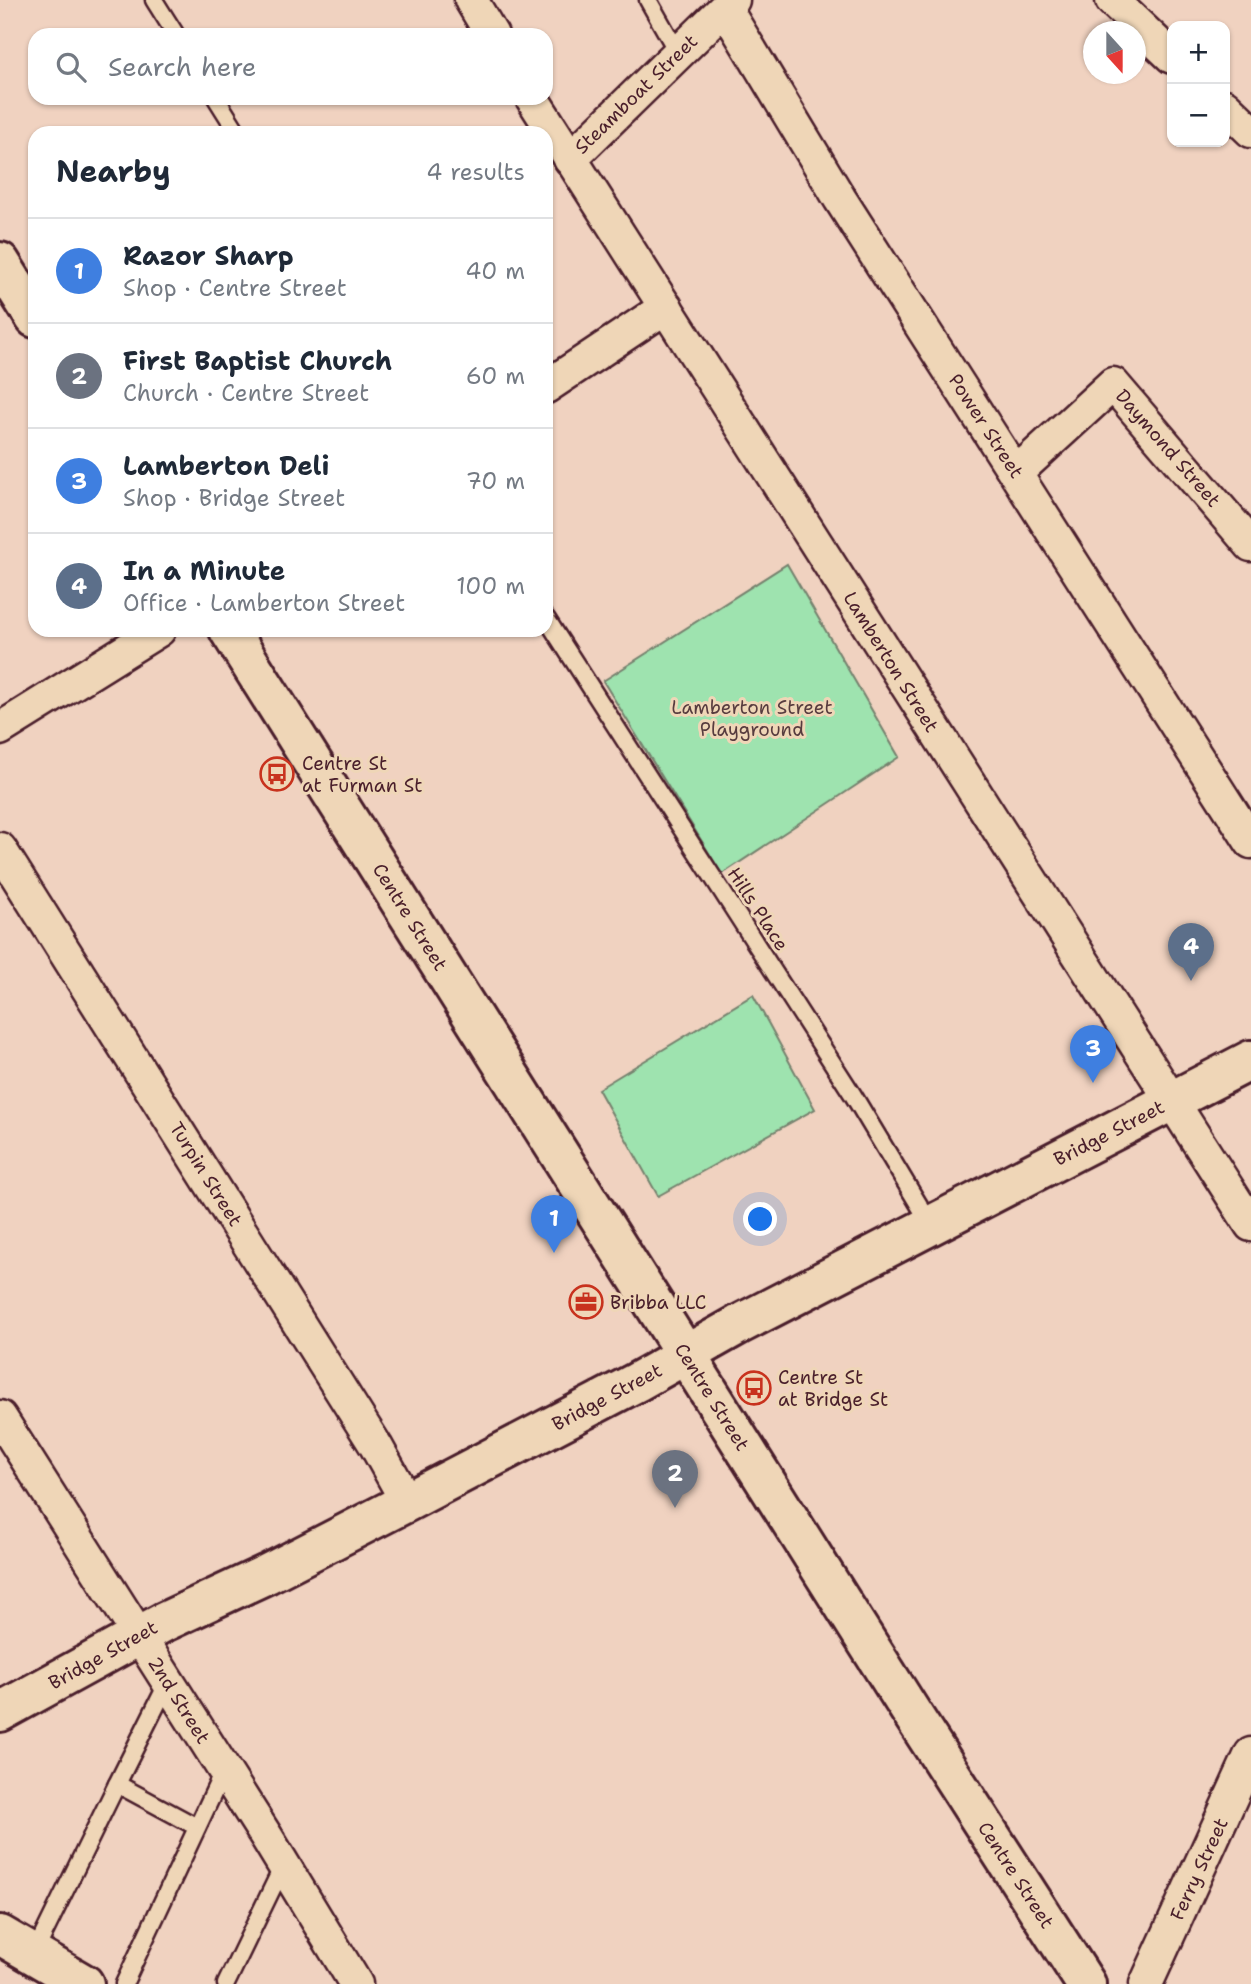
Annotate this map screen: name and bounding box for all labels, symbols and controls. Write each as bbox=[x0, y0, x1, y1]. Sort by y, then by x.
north arrow bbox=[1083, 21, 1146, 84]
map controls bbox=[1167, 21, 1230, 147]
button: + bbox=[1167, 21, 1230, 84]
search box bbox=[28, 28, 553, 105]
street label: Steamboat Street bbox=[569, 29, 703, 159]
icon: search bbox=[52, 48, 90, 86]
text: Search here bbox=[108, 49, 257, 84]
button: − bbox=[1167, 84, 1230, 147]
text: Nearby bbox=[56, 151, 171, 192]
text: 4 results bbox=[426, 157, 525, 187]
text: Razor Sharp bbox=[123, 238, 294, 273]
text: 1 bbox=[74, 256, 84, 286]
text: 40 m bbox=[465, 256, 525, 286]
text: Shop · Centre Street bbox=[123, 273, 347, 303]
text: First Baptist Church bbox=[123, 343, 392, 378]
text: 2 bbox=[71, 361, 87, 391]
text: 60 m bbox=[466, 361, 525, 391]
street label: Power Street bbox=[943, 369, 1029, 483]
text: Church · Centre Street bbox=[123, 378, 369, 408]
street label: Daymond Street bbox=[1110, 384, 1226, 512]
text: Lamberton Deli bbox=[123, 448, 329, 483]
text: 3 bbox=[71, 466, 87, 496]
text: 70 m bbox=[466, 466, 525, 496]
text: Shop · Bridge Street bbox=[123, 483, 345, 513]
text: In a Minute bbox=[123, 553, 285, 588]
text: 4 bbox=[71, 571, 87, 601]
text: 100 m bbox=[456, 571, 525, 601]
street label: Lamberton Street bbox=[838, 587, 944, 737]
text: Office · Lamberton Street bbox=[123, 588, 405, 618]
park label: Lamberton Street Playground bbox=[671, 695, 833, 742]
place label: Centre St at Furman St bbox=[302, 751, 423, 798]
bus stop icon: Centre St at Furman St bbox=[258, 755, 296, 793]
street label: Centre Street bbox=[367, 858, 453, 976]
street label: Hills Place bbox=[722, 862, 794, 956]
pin: 4 bbox=[1168, 923, 1214, 981]
pin: 3 bbox=[1070, 1025, 1116, 1083]
street label: Bridge Street bbox=[1049, 1094, 1169, 1172]
street label: Turpin Street bbox=[164, 1117, 248, 1231]
pin: 1 bbox=[531, 1195, 577, 1253]
your location bbox=[743, 1202, 777, 1236]
office icon: Bribba LLC bbox=[567, 1283, 605, 1321]
place label: Bribba LLC bbox=[610, 1290, 706, 1315]
street label: Centre Street bbox=[669, 1338, 755, 1456]
street label: Bridge Street bbox=[548, 1358, 666, 1436]
place label: Centre St at Bridge St bbox=[778, 1365, 888, 1412]
bus stop icon: Centre St at Bridge St bbox=[735, 1369, 773, 1407]
pin: 2 bbox=[652, 1450, 698, 1508]
street label: Bridge Street bbox=[44, 1615, 162, 1695]
street label: 2nd Street bbox=[142, 1652, 216, 1748]
street label: Ferry Street bbox=[1164, 1814, 1234, 1924]
street label: Centre Street bbox=[972, 1817, 1060, 1933]

